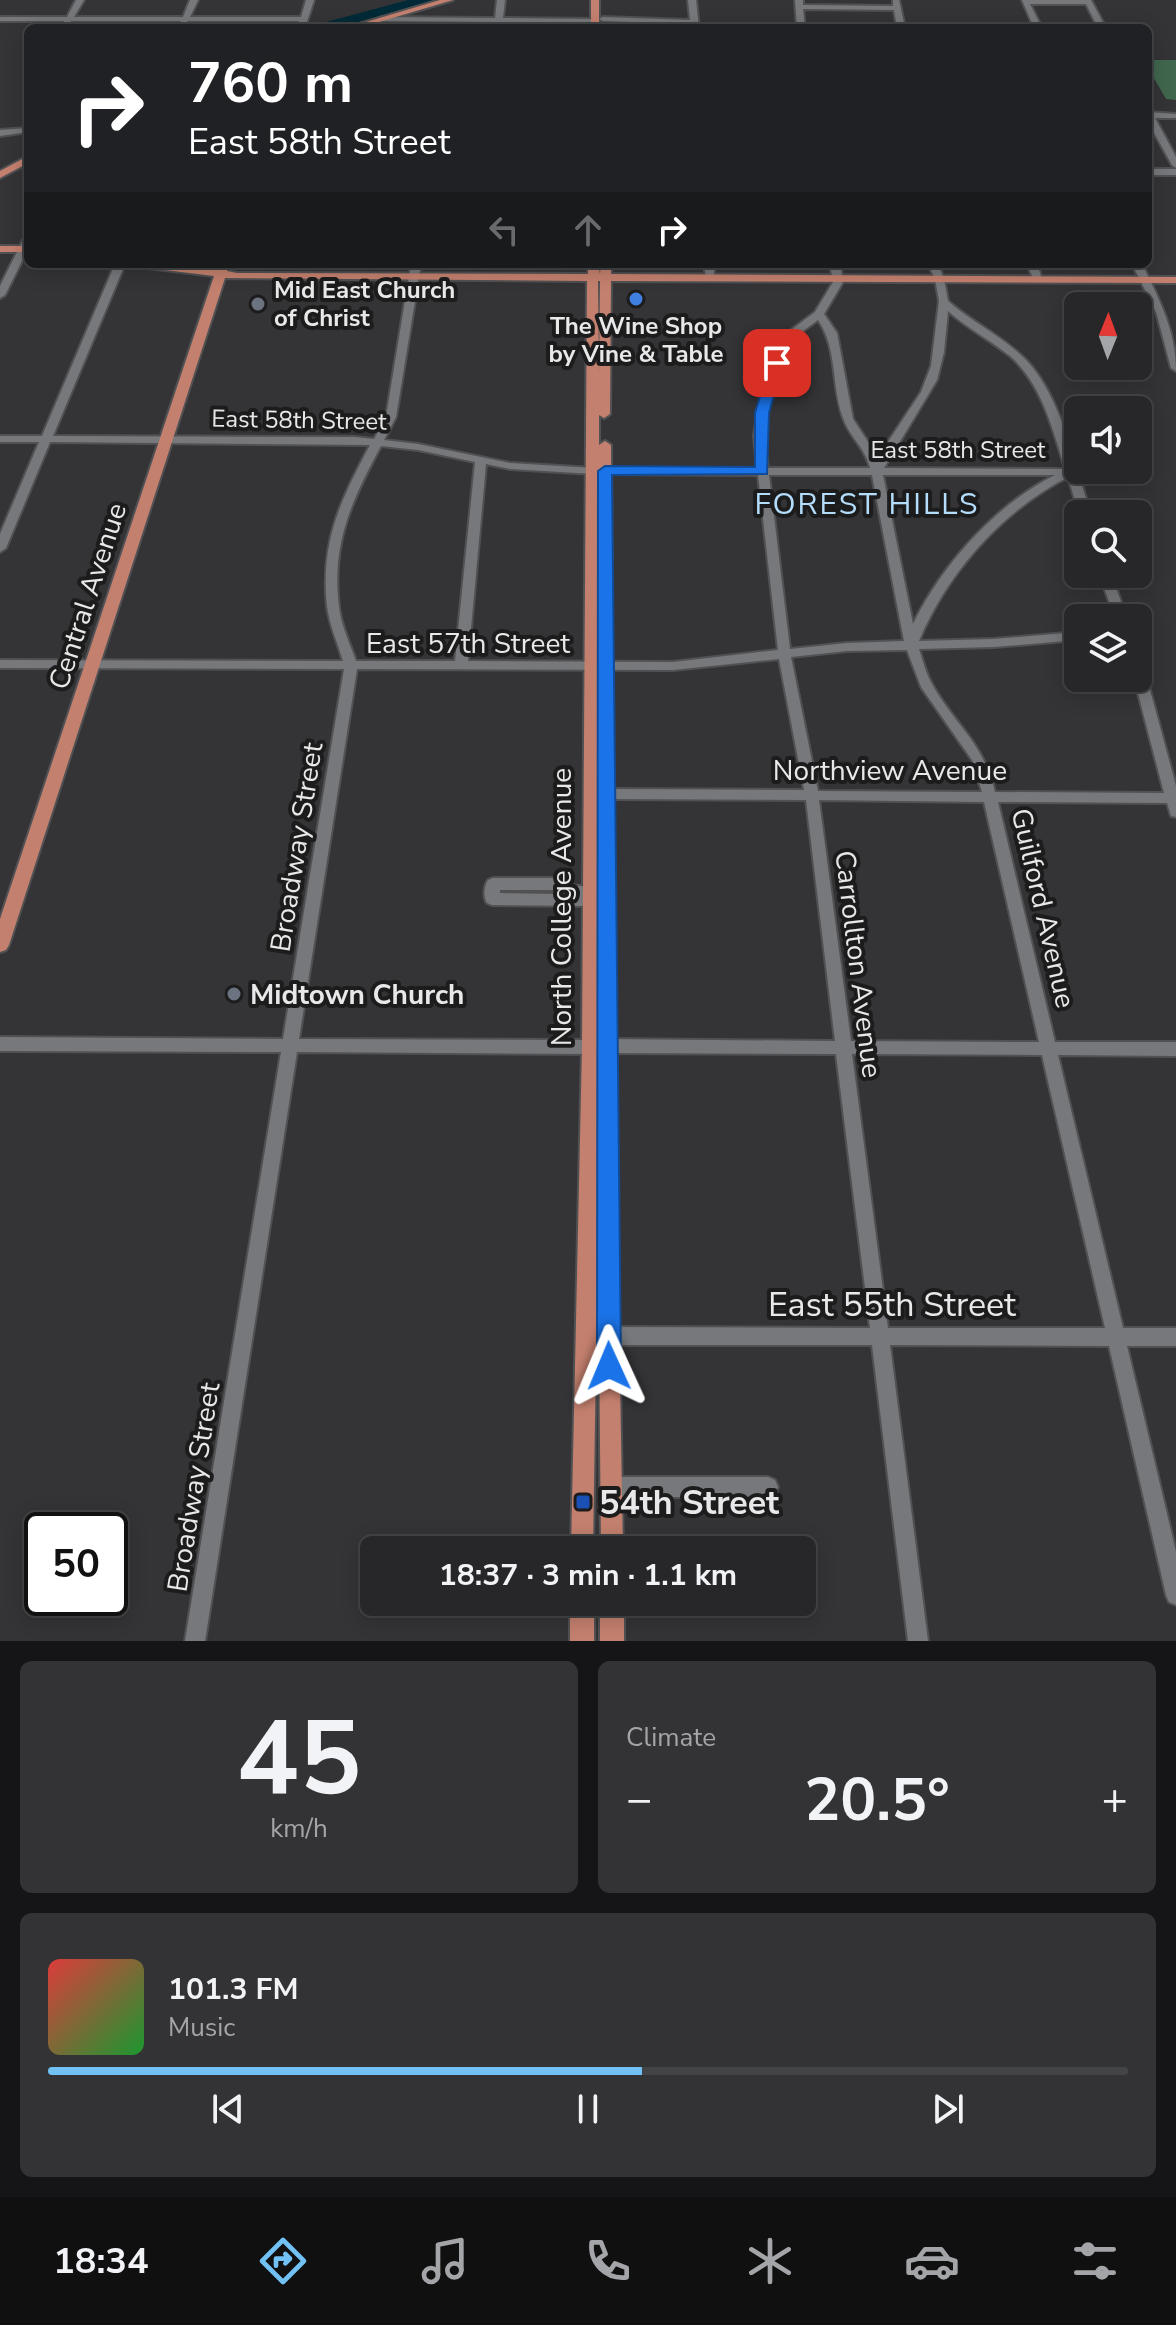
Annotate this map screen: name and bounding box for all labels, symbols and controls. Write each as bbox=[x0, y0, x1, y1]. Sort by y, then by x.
text: 760 m bbox=[188, 45, 353, 122]
icon: right bbox=[56, 56, 160, 160]
text: East 58th Street bbox=[188, 118, 451, 167]
icon: left bbox=[482, 208, 526, 252]
icon: ahead bbox=[566, 208, 610, 252]
icon: right bbox=[650, 208, 694, 252]
place label: Mid East Church of Christ bbox=[274, 274, 455, 334]
marker: The Wine Shop by Vine & Table bbox=[627, 290, 645, 308]
north arrow bbox=[1064, 292, 1152, 380]
map controls bbox=[1064, 292, 1152, 692]
marker: Mid East Church of Christ bbox=[249, 295, 267, 313]
place label: The Wine Shop by Vine & Table bbox=[548, 310, 724, 370]
pin bbox=[743, 329, 811, 397]
icon: arrive bbox=[755, 341, 799, 385]
button: sound bbox=[1064, 396, 1152, 484]
street label: East 58th Street bbox=[211, 402, 387, 438]
street label: East 58th Street bbox=[870, 434, 1046, 466]
district label: FOREST HILLS bbox=[755, 484, 980, 525]
street label: Central Avenue bbox=[40, 498, 136, 694]
button: search bbox=[1064, 500, 1152, 588]
button: layers bbox=[1064, 604, 1152, 692]
street label: East 57th Street bbox=[366, 625, 570, 663]
street label: Broadway Street bbox=[262, 740, 332, 955]
street label: Northview Avenue bbox=[773, 752, 1007, 790]
street label: North College Avenue bbox=[543, 768, 581, 1046]
street label: Guilford Avenue bbox=[1002, 805, 1084, 1012]
street label: Carrollton Avenue bbox=[825, 848, 891, 1080]
place label: Midtown Church bbox=[250, 976, 464, 1014]
marker: Midtown Church bbox=[225, 985, 243, 1003]
street label: East 55th Street bbox=[768, 1282, 1017, 1328]
position arrow bbox=[567, 1324, 651, 1408]
street label: Broadway Street bbox=[159, 1380, 229, 1595]
place label: 54th Street bbox=[599, 1480, 780, 1526]
marker: 54th Street bbox=[574, 1493, 592, 1511]
speed limit sign: 50 bbox=[24, 1512, 128, 1616]
text: 18:37 · 3 min · 1.1 km bbox=[439, 1555, 737, 1596]
text: 45 bbox=[237, 1688, 361, 1830]
text: Climate bbox=[626, 1720, 716, 1755]
text: 20.5° bbox=[804, 1759, 950, 1841]
text: − bbox=[626, 1770, 652, 1830]
text: + bbox=[1102, 1770, 1128, 1830]
text: km/h bbox=[270, 1811, 328, 1846]
text: 101.3 FM bbox=[168, 1969, 298, 2010]
text: Music bbox=[168, 2010, 235, 2045]
icon: previous bbox=[206, 2087, 250, 2131]
icon: pause bbox=[566, 2087, 610, 2131]
icon: next bbox=[926, 2087, 970, 2131]
icon: directions bbox=[255, 2233, 311, 2289]
icon: music bbox=[417, 2233, 473, 2289]
icon: phone bbox=[580, 2233, 636, 2289]
icon: climate bbox=[742, 2233, 798, 2289]
icon: car bbox=[904, 2233, 960, 2289]
icon: filters bbox=[1067, 2233, 1123, 2289]
text: 18:34 bbox=[53, 2237, 149, 2286]

